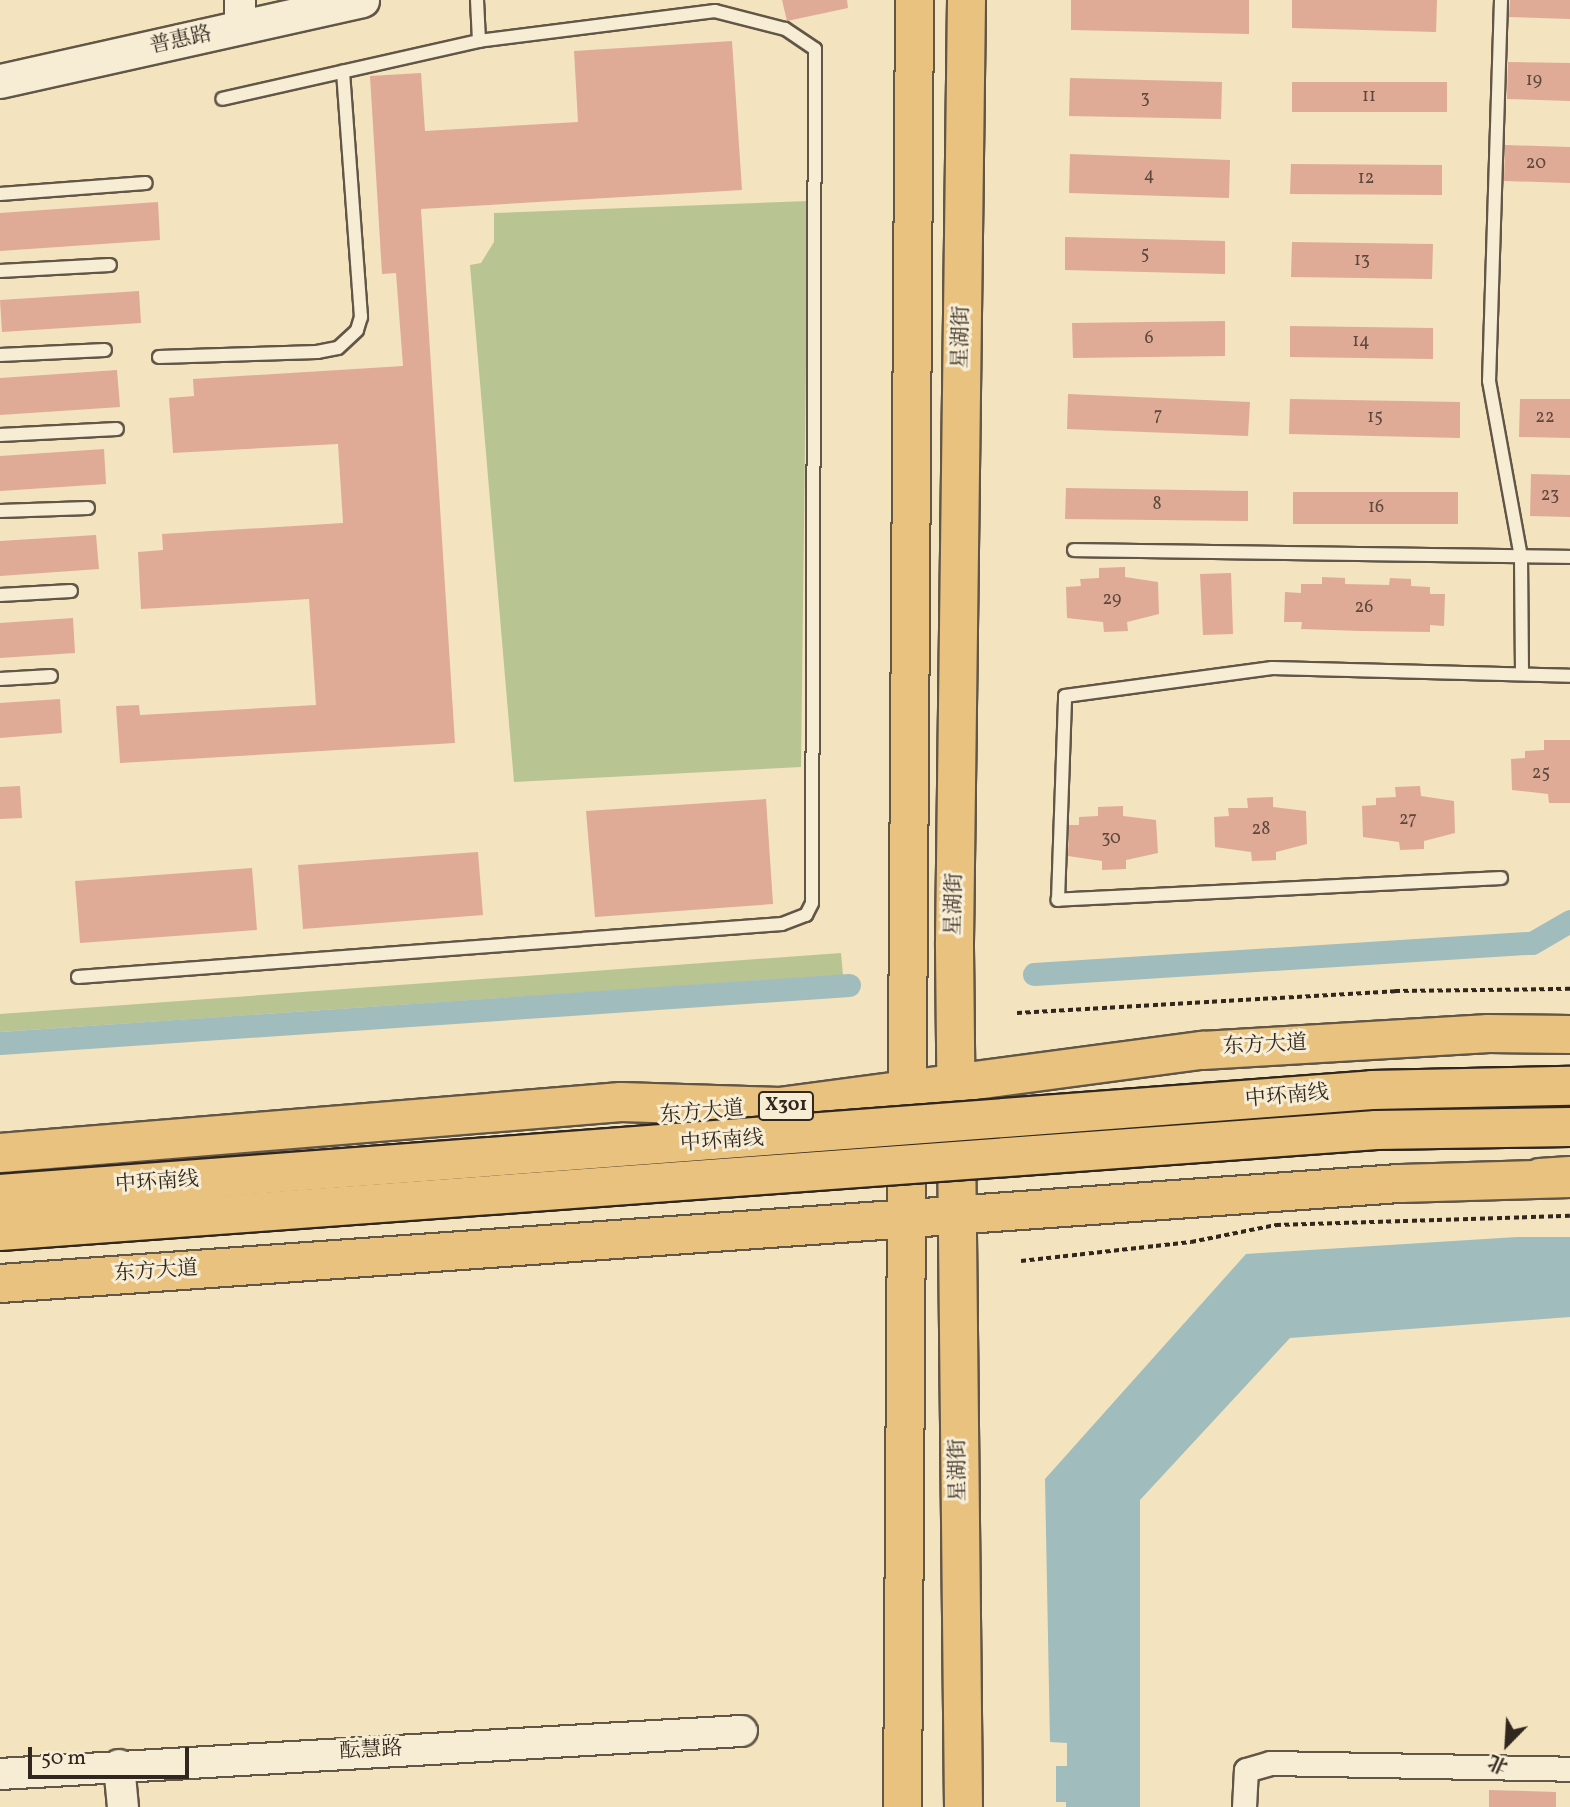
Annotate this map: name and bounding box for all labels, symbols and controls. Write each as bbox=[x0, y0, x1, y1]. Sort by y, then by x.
street label: 普惠路 bbox=[147, 22, 215, 60]
house number: 19 bbox=[1526, 70, 1542, 92]
house number: 11 bbox=[1362, 86, 1376, 108]
house number: 3 bbox=[1140, 88, 1150, 110]
house number: 20 bbox=[1526, 153, 1546, 175]
house number: 4 bbox=[1144, 165, 1154, 187]
house number: 12 bbox=[1358, 168, 1374, 190]
house number: 5 bbox=[1141, 244, 1149, 266]
house number: 13 bbox=[1354, 250, 1370, 272]
street label: 星湖街 bbox=[949, 305, 975, 369]
house number: 6 bbox=[1144, 328, 1154, 350]
house number: 14 bbox=[1352, 331, 1370, 353]
house number: 7 bbox=[1154, 405, 1162, 427]
house number: 15 bbox=[1367, 407, 1383, 429]
house number: 22 bbox=[1535, 407, 1555, 429]
house number: 23 bbox=[1541, 485, 1559, 507]
house number: 8 bbox=[1152, 494, 1162, 516]
house number: 16 bbox=[1368, 497, 1384, 519]
house number: 29 bbox=[1103, 589, 1121, 611]
house number: 26 bbox=[1355, 597, 1373, 619]
house number: 25 bbox=[1532, 763, 1550, 785]
house number: 27 bbox=[1399, 809, 1417, 831]
house number: 28 bbox=[1252, 819, 1270, 841]
house number: 30 bbox=[1101, 828, 1121, 850]
street label: 星湖街 bbox=[942, 872, 968, 936]
street label: 东方大道 bbox=[1222, 1031, 1308, 1061]
street label: 中环南线 bbox=[1244, 1081, 1330, 1113]
road number: X301 bbox=[756, 1090, 816, 1122]
street label: 东方大道 bbox=[659, 1097, 745, 1129]
street label: 中环南线 bbox=[679, 1127, 765, 1157]
street label: 中环南线 bbox=[114, 1168, 200, 1198]
street label: 东方大道 bbox=[113, 1257, 199, 1287]
street label: 星湖街 bbox=[946, 1438, 972, 1502]
north arrow bbox=[1472, 1709, 1542, 1779]
scale bar bbox=[32, 1734, 192, 1778]
street label: 酝慧路 bbox=[339, 1737, 403, 1765]
text: 50 m bbox=[41, 1744, 86, 1773]
text: 北 bbox=[1484, 1747, 1512, 1779]

